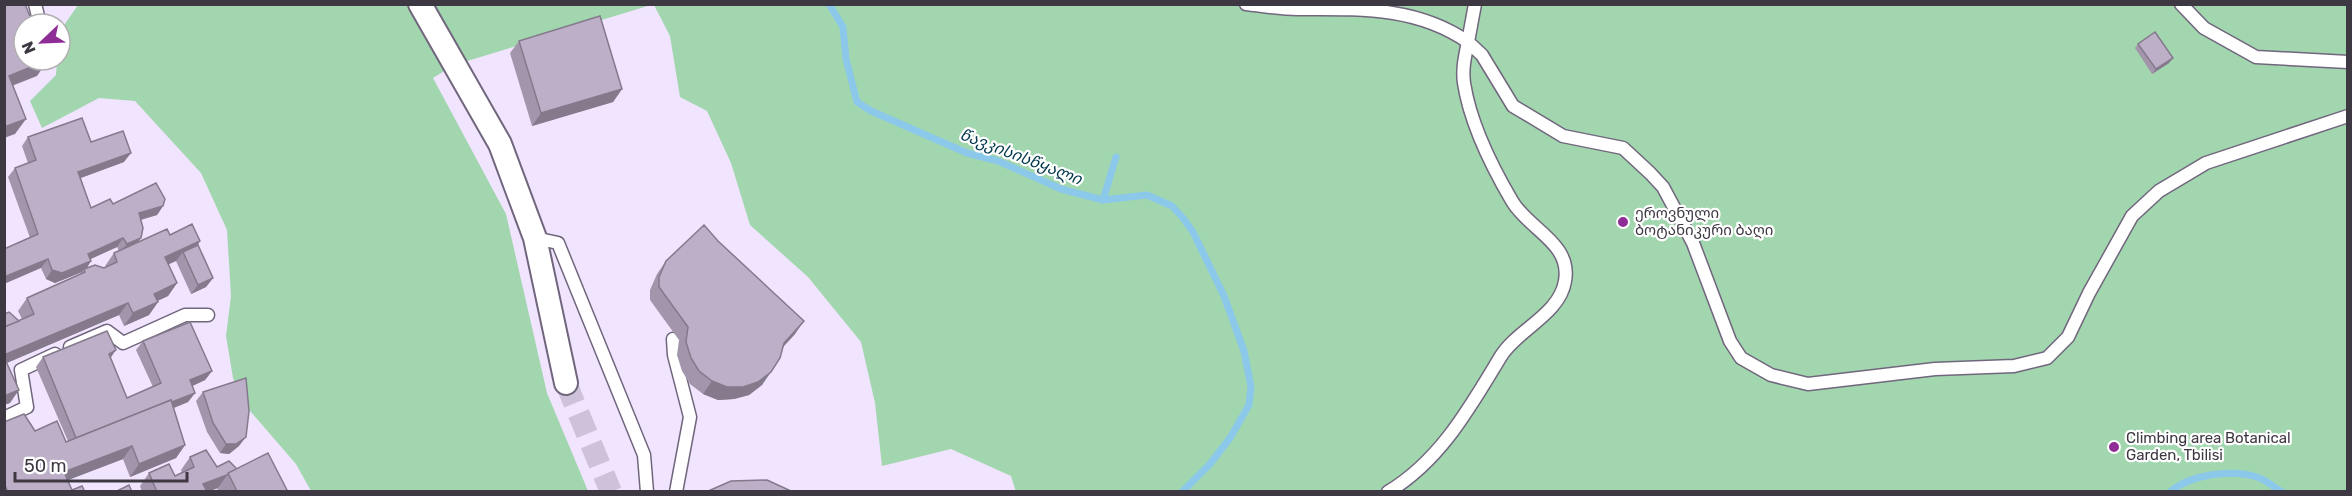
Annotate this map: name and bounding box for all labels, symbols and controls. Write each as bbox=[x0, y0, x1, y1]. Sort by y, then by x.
north arrow bbox=[12, 12, 72, 72]
text: N bbox=[18, 39, 40, 57]
water label: წავკისისწყალი bbox=[957, 125, 1085, 189]
place label: ეროვნული ბოტანიკური ბაღი bbox=[1635, 204, 1773, 239]
marker: ეროვნული ბოტანიკური ბაღი bbox=[1616, 215, 1630, 229]
place label: Climbing area Botanical Garden, Tbilisi bbox=[2126, 429, 2291, 464]
marker: Climbing area Botanical Garden, Tbilisi bbox=[2107, 440, 2121, 454]
scale bar bbox=[15, 445, 188, 483]
text: 50 m bbox=[24, 455, 67, 477]

